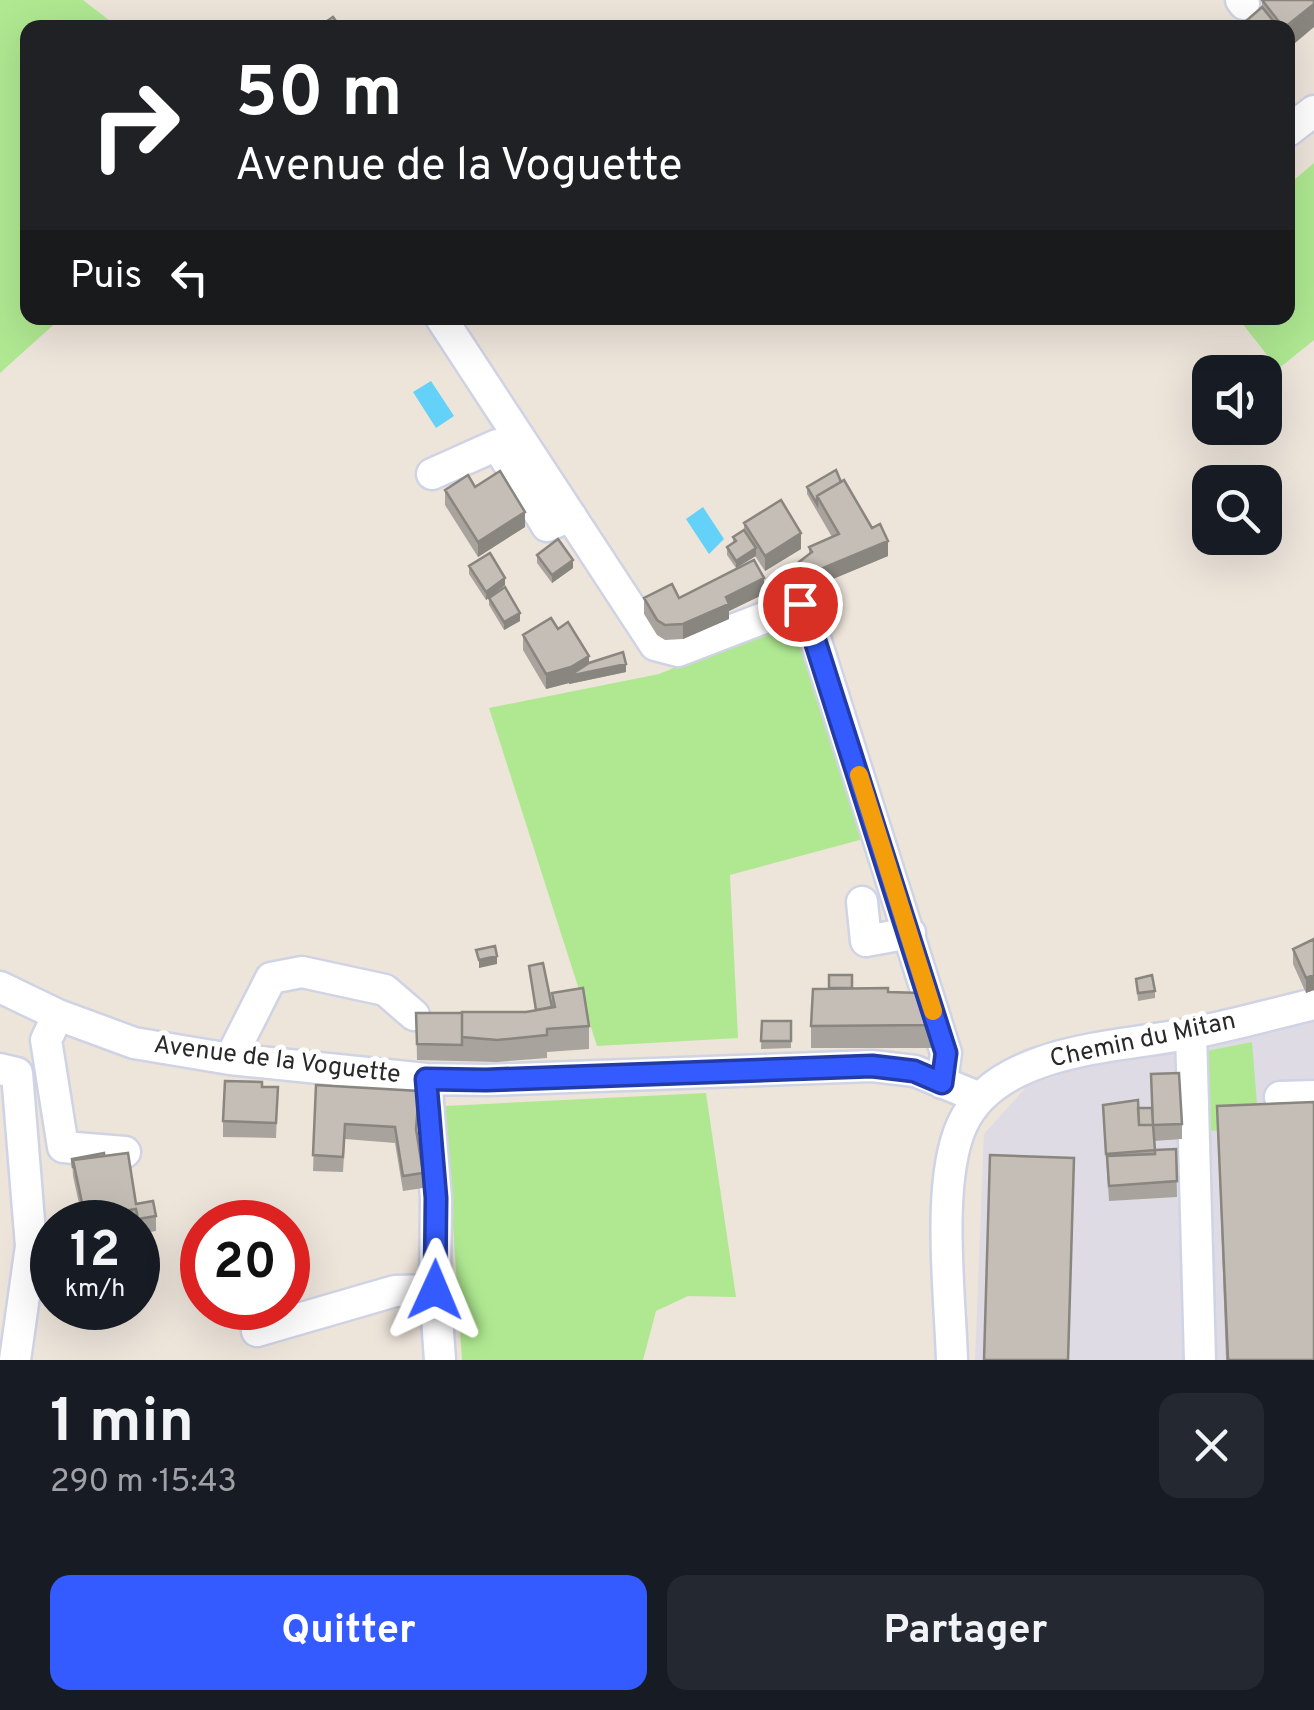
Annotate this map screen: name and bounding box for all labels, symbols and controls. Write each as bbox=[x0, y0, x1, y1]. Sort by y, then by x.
text: 50 m bbox=[235, 52, 402, 141]
icon: right bbox=[70, 60, 200, 190]
text: Avenue de la Voguette bbox=[235, 139, 683, 196]
icon: left bbox=[162, 250, 217, 305]
text: Puis bbox=[70, 253, 142, 302]
map controls bbox=[1192, 355, 1282, 555]
button: sound bbox=[1192, 355, 1282, 445]
button: search bbox=[1192, 465, 1282, 555]
pin bbox=[758, 562, 843, 647]
icon: arrive bbox=[773, 577, 828, 632]
street label: Chemin du Mitan bbox=[1047, 1006, 1239, 1076]
street label: Avenue de la Voguette bbox=[152, 1030, 402, 1092]
speed limit sign: 20 bbox=[180, 1200, 310, 1330]
text: 12 bbox=[70, 1221, 120, 1284]
position arrow bbox=[383, 1238, 487, 1342]
text: km/h bbox=[65, 1274, 125, 1306]
text: 1 min bbox=[50, 1387, 194, 1463]
button: close bbox=[1159, 1393, 1264, 1498]
text: 290 m · 15:43 bbox=[50, 1463, 237, 1503]
button: Quitter bbox=[50, 1575, 647, 1690]
button: Partager bbox=[667, 1575, 1264, 1690]

